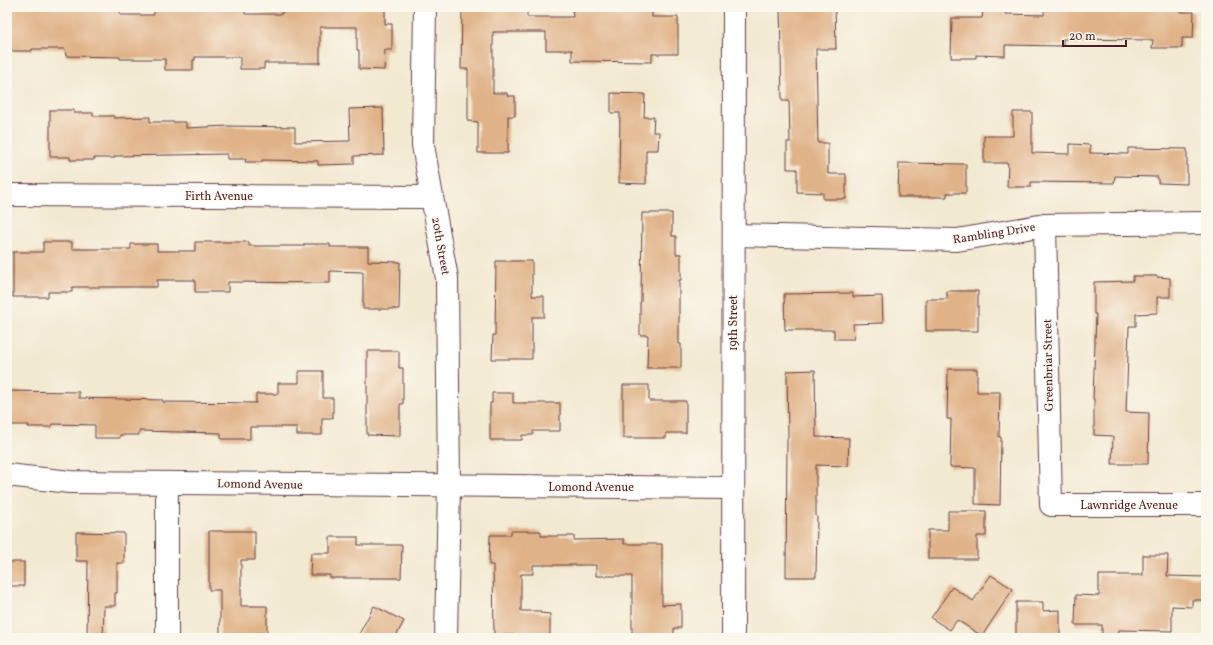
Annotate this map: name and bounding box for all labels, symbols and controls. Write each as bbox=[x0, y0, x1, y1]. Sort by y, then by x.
scale bar bbox=[1063, 22, 1126, 48]
text: 20 m bbox=[1069, 29, 1096, 45]
street label: Firth Avenue bbox=[185, 189, 253, 205]
street label: 20th Street bbox=[427, 216, 453, 276]
street label: Rambling Drive bbox=[952, 220, 1037, 248]
street label: 19th Street bbox=[726, 295, 742, 351]
street label: Greenbriar Street bbox=[1040, 319, 1058, 411]
street label: Lomond Avenue bbox=[217, 476, 303, 494]
street label: Lomond Avenue bbox=[548, 480, 634, 496]
street label: Lawnridge Avenue bbox=[1080, 498, 1178, 514]

